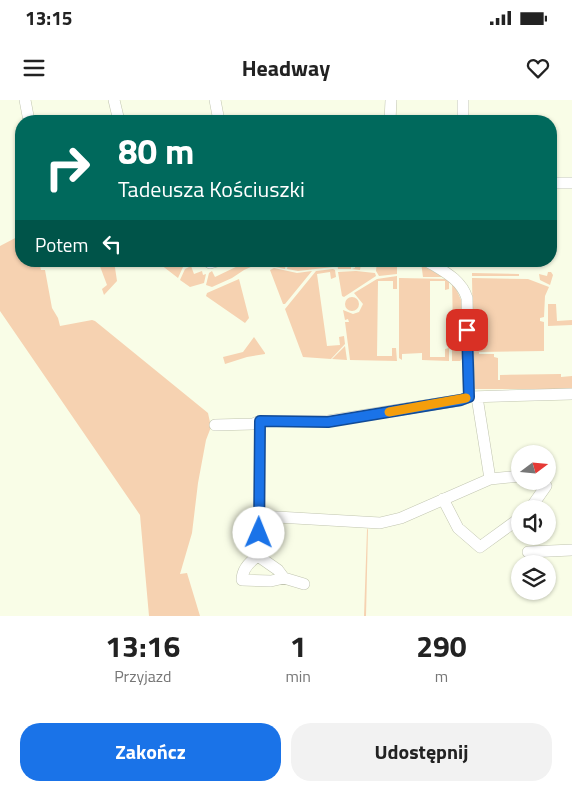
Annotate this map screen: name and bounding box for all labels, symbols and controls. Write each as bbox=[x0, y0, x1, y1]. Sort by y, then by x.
text: 13:15 bbox=[25, 3, 72, 32]
text: Headway bbox=[242, 51, 330, 85]
icon: menu bbox=[20, 54, 48, 82]
icon: heart bbox=[524, 54, 552, 82]
text: 80 m bbox=[118, 124, 194, 178]
icon: right bbox=[35, 135, 100, 200]
text: Tadeusza Kościuszki bbox=[118, 172, 305, 206]
text: Potem bbox=[35, 230, 88, 259]
icon: left bbox=[98, 230, 126, 258]
pin bbox=[446, 309, 488, 351]
icon: arrive bbox=[453, 316, 481, 344]
north arrow bbox=[511, 445, 556, 490]
map controls bbox=[511, 445, 556, 600]
button: sound bbox=[511, 500, 556, 545]
position arrow bbox=[232, 506, 284, 558]
button: layers bbox=[511, 555, 556, 600]
text: 13:16 bbox=[105, 623, 180, 669]
text: 1 bbox=[290, 623, 307, 669]
text: 290 bbox=[416, 623, 467, 669]
text: Przyjazd bbox=[114, 664, 171, 688]
text: min bbox=[285, 664, 311, 688]
text: m bbox=[435, 664, 448, 688]
button: Zakończ bbox=[20, 723, 281, 781]
button: Udostępnij bbox=[291, 723, 552, 781]

